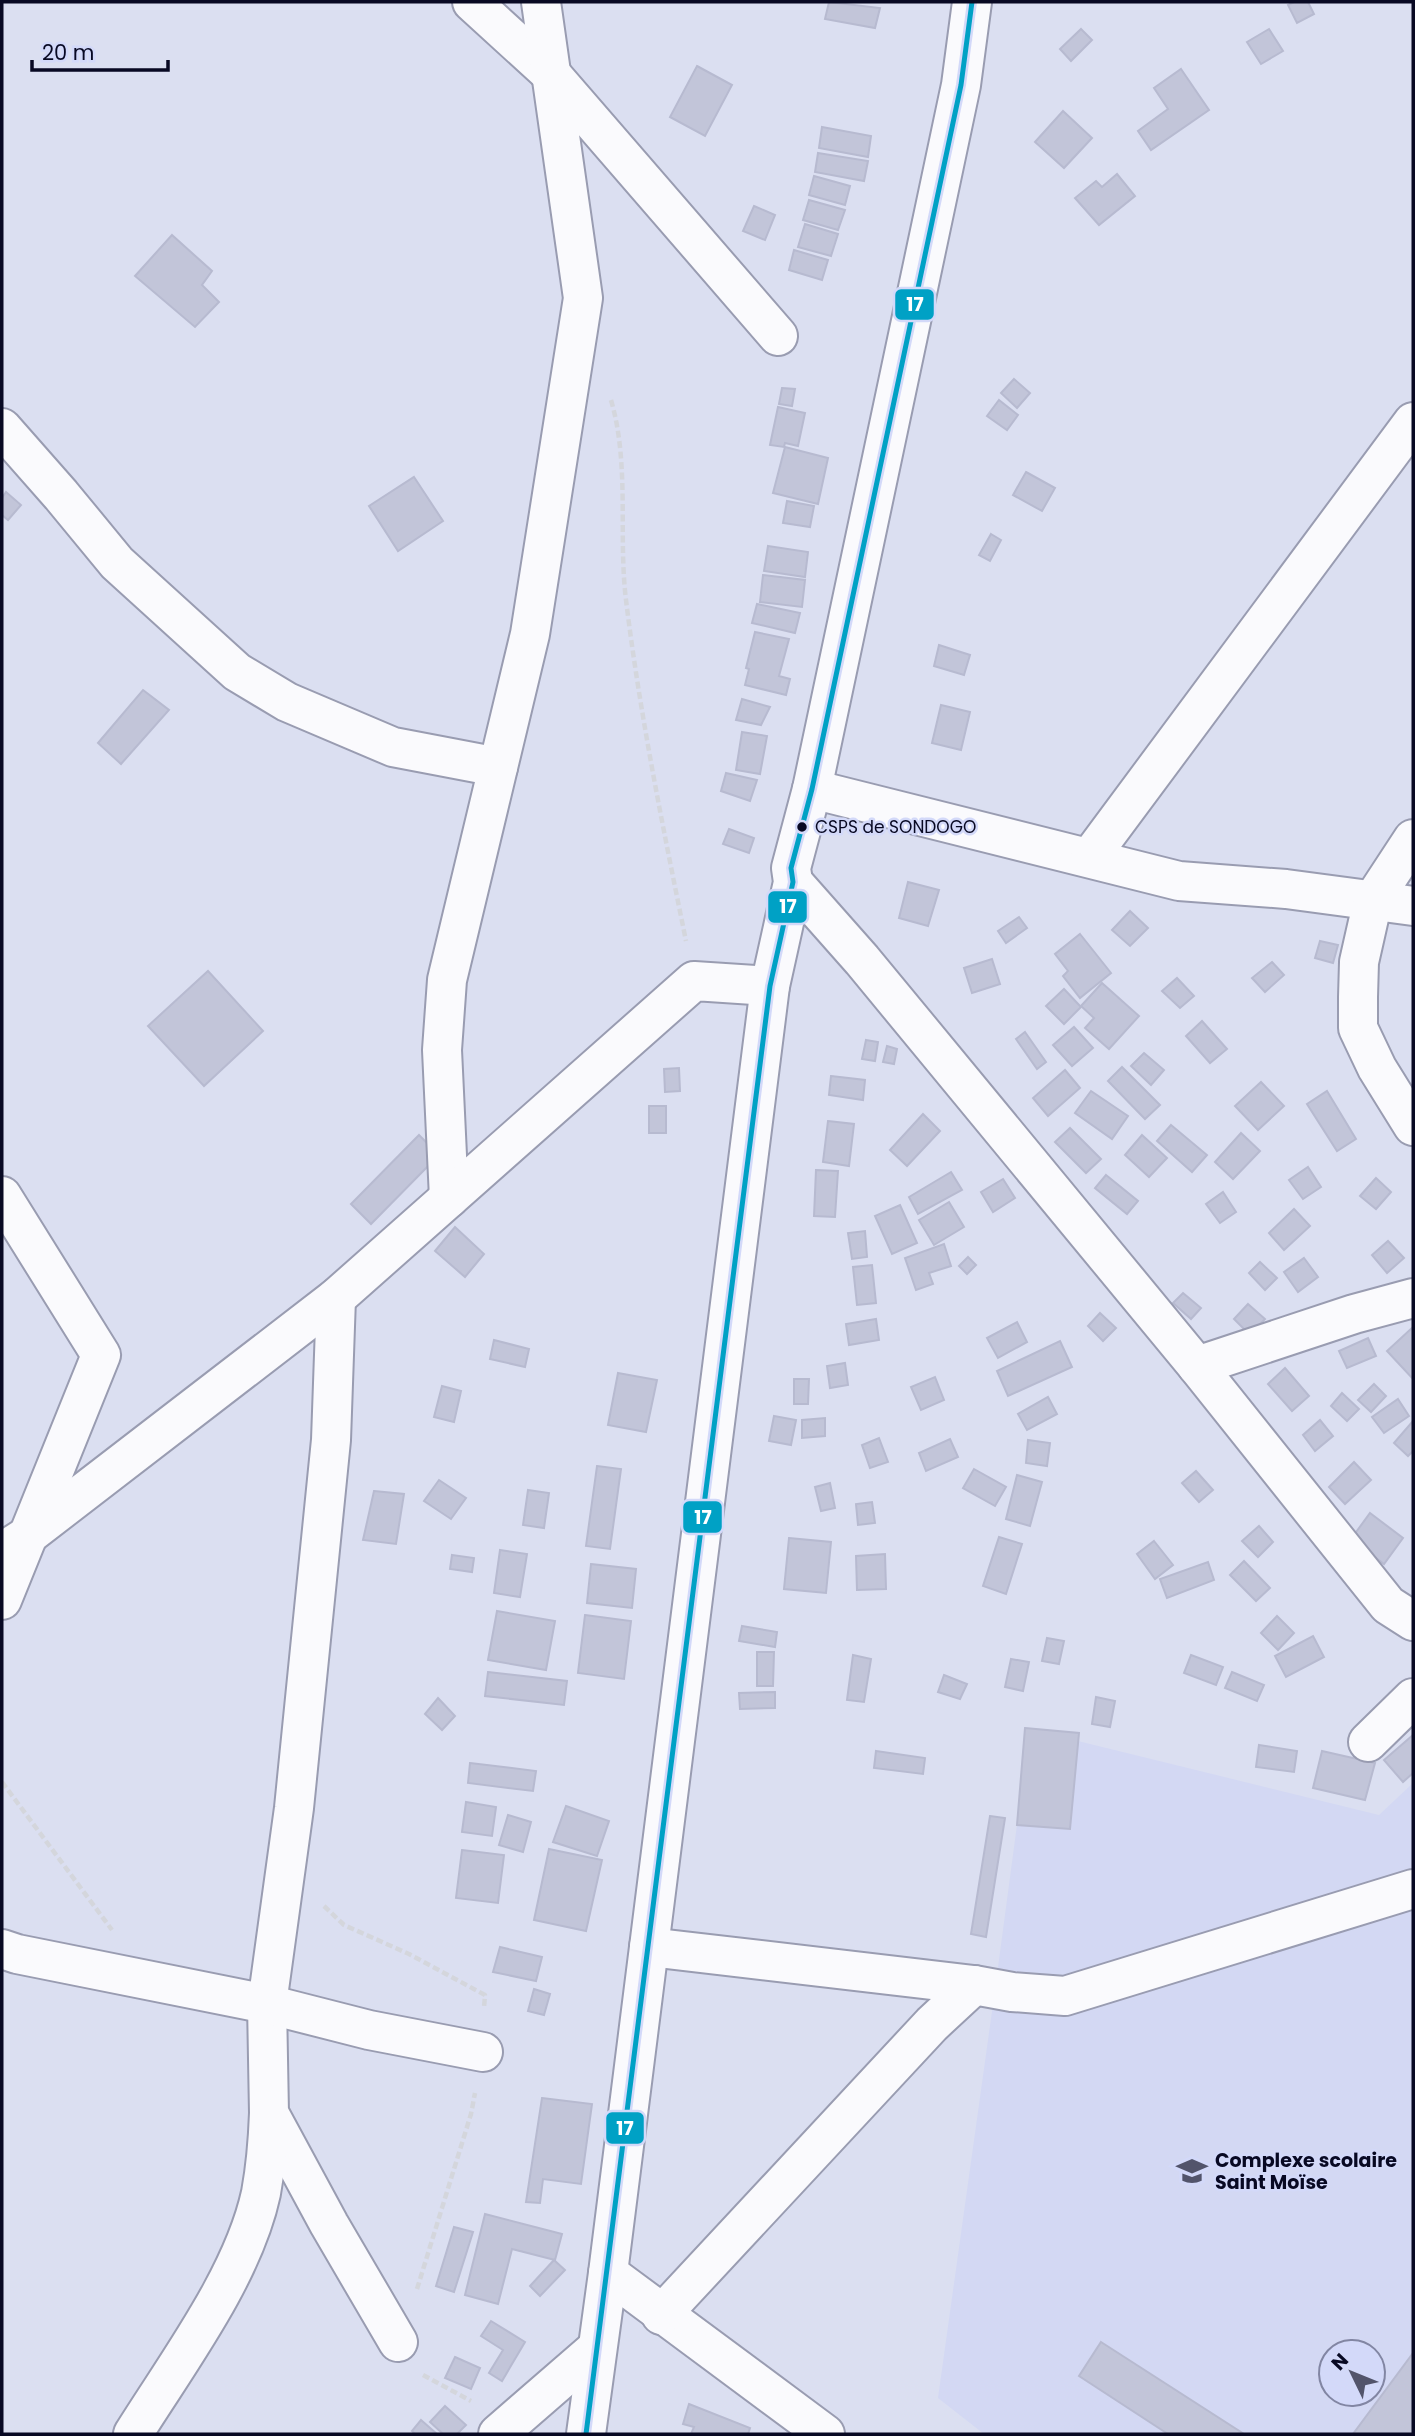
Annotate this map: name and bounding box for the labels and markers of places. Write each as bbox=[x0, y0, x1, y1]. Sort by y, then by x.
place label: CSPS de SONDOGO bbox=[815, 815, 976, 839]
marker: CSPS de SONDOGO bbox=[795, 820, 809, 834]
place label: Complexe scolaire Saint Moïse bbox=[1215, 2147, 1397, 2196]
school or university icon: Complexe scolaire Saint Moïse bbox=[1175, 2154, 1209, 2188]

